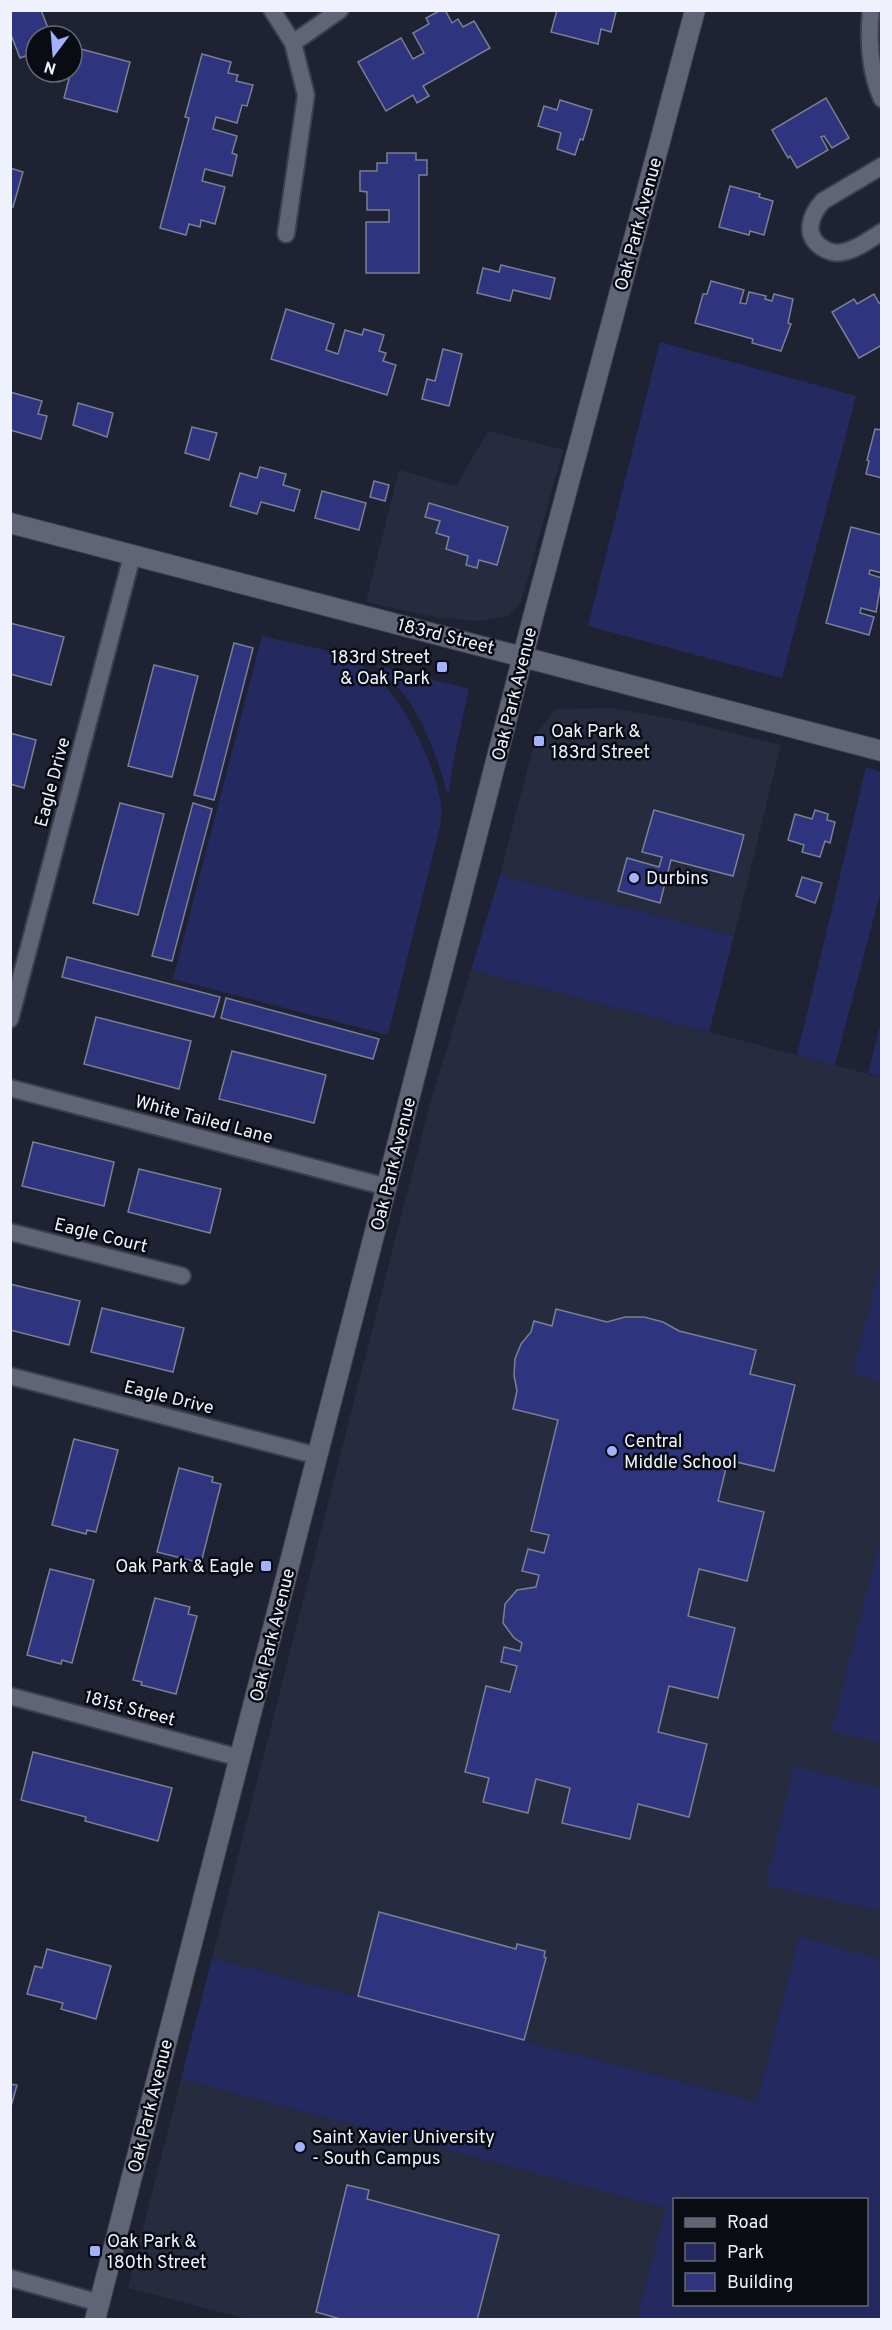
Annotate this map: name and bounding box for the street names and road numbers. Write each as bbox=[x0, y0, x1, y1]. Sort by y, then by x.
street label: Oak Park Avenue bbox=[611, 155, 668, 293]
street label: 183rd Street bbox=[395, 614, 496, 661]
street label: Oak Park Avenue bbox=[488, 625, 543, 764]
street label: Eagle Drive bbox=[30, 735, 76, 830]
street label: White Tailed Lane bbox=[132, 1091, 275, 1150]
street label: Oak Park Avenue bbox=[367, 1095, 422, 1234]
street label: Eagle Court bbox=[52, 1214, 150, 1259]
street label: Eagle Drive bbox=[121, 1376, 216, 1421]
street label: Oak Park Avenue bbox=[246, 1566, 301, 1705]
street label: 181st Street bbox=[82, 1686, 177, 1733]
street label: Oak Park Avenue bbox=[124, 2037, 179, 2176]

